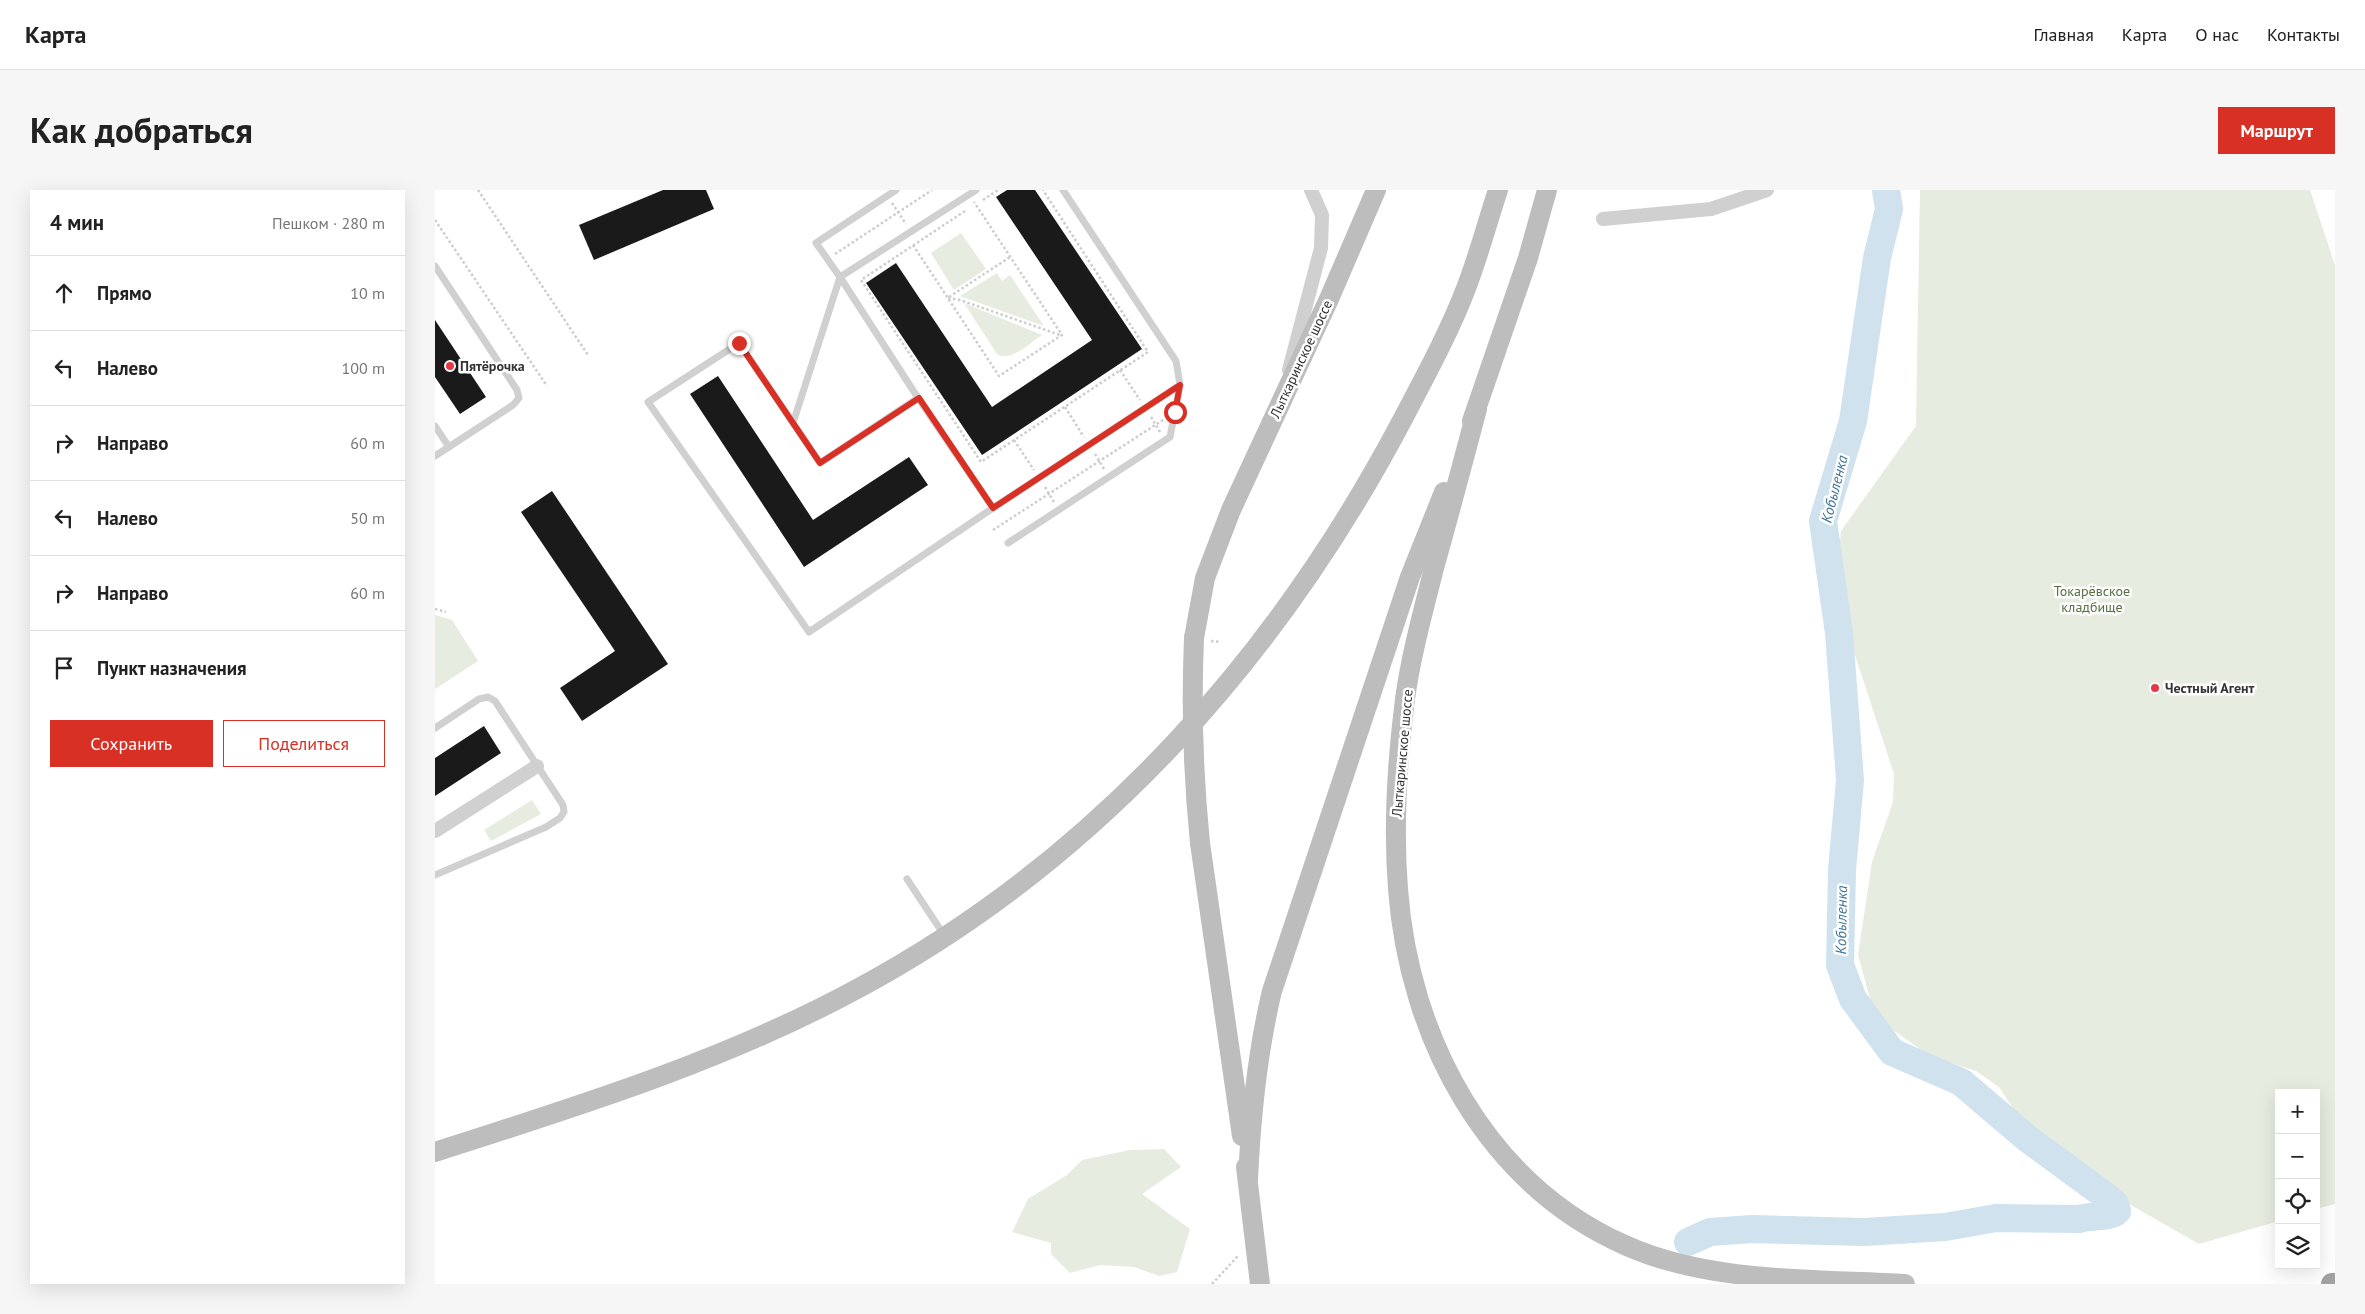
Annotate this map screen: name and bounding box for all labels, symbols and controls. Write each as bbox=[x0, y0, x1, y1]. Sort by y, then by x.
text: Карта bbox=[25, 19, 87, 50]
text: Главная bbox=[2033, 23, 2094, 46]
text: Карта bbox=[2122, 23, 2167, 46]
text: О нас bbox=[2195, 23, 2239, 46]
text: Контакты bbox=[2267, 23, 2340, 46]
text: Как добраться bbox=[30, 107, 253, 153]
button: Маршрут bbox=[2218, 107, 2335, 154]
text: 4 мин bbox=[50, 209, 104, 236]
text: Пешком · 280 m bbox=[272, 213, 385, 233]
icon: ahead bbox=[50, 279, 78, 307]
text: Прямо bbox=[97, 281, 152, 305]
text: 10 m bbox=[350, 283, 385, 303]
street label: Лыткаринское шоссе bbox=[1265, 297, 1336, 422]
route end bbox=[728, 332, 751, 355]
icon: left bbox=[50, 354, 78, 382]
text: Налево bbox=[97, 356, 158, 380]
place label: Пятёрочка bbox=[460, 357, 525, 375]
text: 100 m bbox=[342, 358, 385, 378]
marker: Пятёрочка bbox=[444, 360, 456, 372]
route start bbox=[1164, 401, 1187, 424]
icon: right bbox=[50, 429, 78, 457]
text: Направо bbox=[97, 431, 168, 455]
text: 60 m bbox=[350, 433, 385, 453]
water label: Кобыленка bbox=[1816, 453, 1852, 525]
icon: left bbox=[50, 504, 78, 532]
text: Налево bbox=[97, 506, 158, 530]
text: 50 m bbox=[350, 508, 385, 528]
icon: right bbox=[50, 579, 78, 607]
text: Направо bbox=[97, 581, 168, 605]
park label: Токарёвское кладбище bbox=[2054, 582, 2130, 616]
text: 60 m bbox=[350, 583, 385, 603]
icon: arrive bbox=[50, 654, 78, 682]
text: Пункт назначения bbox=[97, 656, 247, 680]
place label: Честный Агент bbox=[2165, 679, 2255, 697]
marker: Честный Агент bbox=[2149, 682, 2161, 694]
street label: Лыткаринское шоссе bbox=[1387, 688, 1417, 819]
button: Сохранить bbox=[50, 720, 213, 767]
button: Поделиться bbox=[223, 720, 385, 767]
water label: Кобыленка bbox=[1831, 885, 1851, 955]
map controls bbox=[2275, 1089, 2320, 1269]
button: + bbox=[2275, 1089, 2320, 1134]
button: − bbox=[2275, 1134, 2320, 1179]
button: locate bbox=[2275, 1179, 2320, 1224]
button: layers bbox=[2275, 1224, 2320, 1269]

